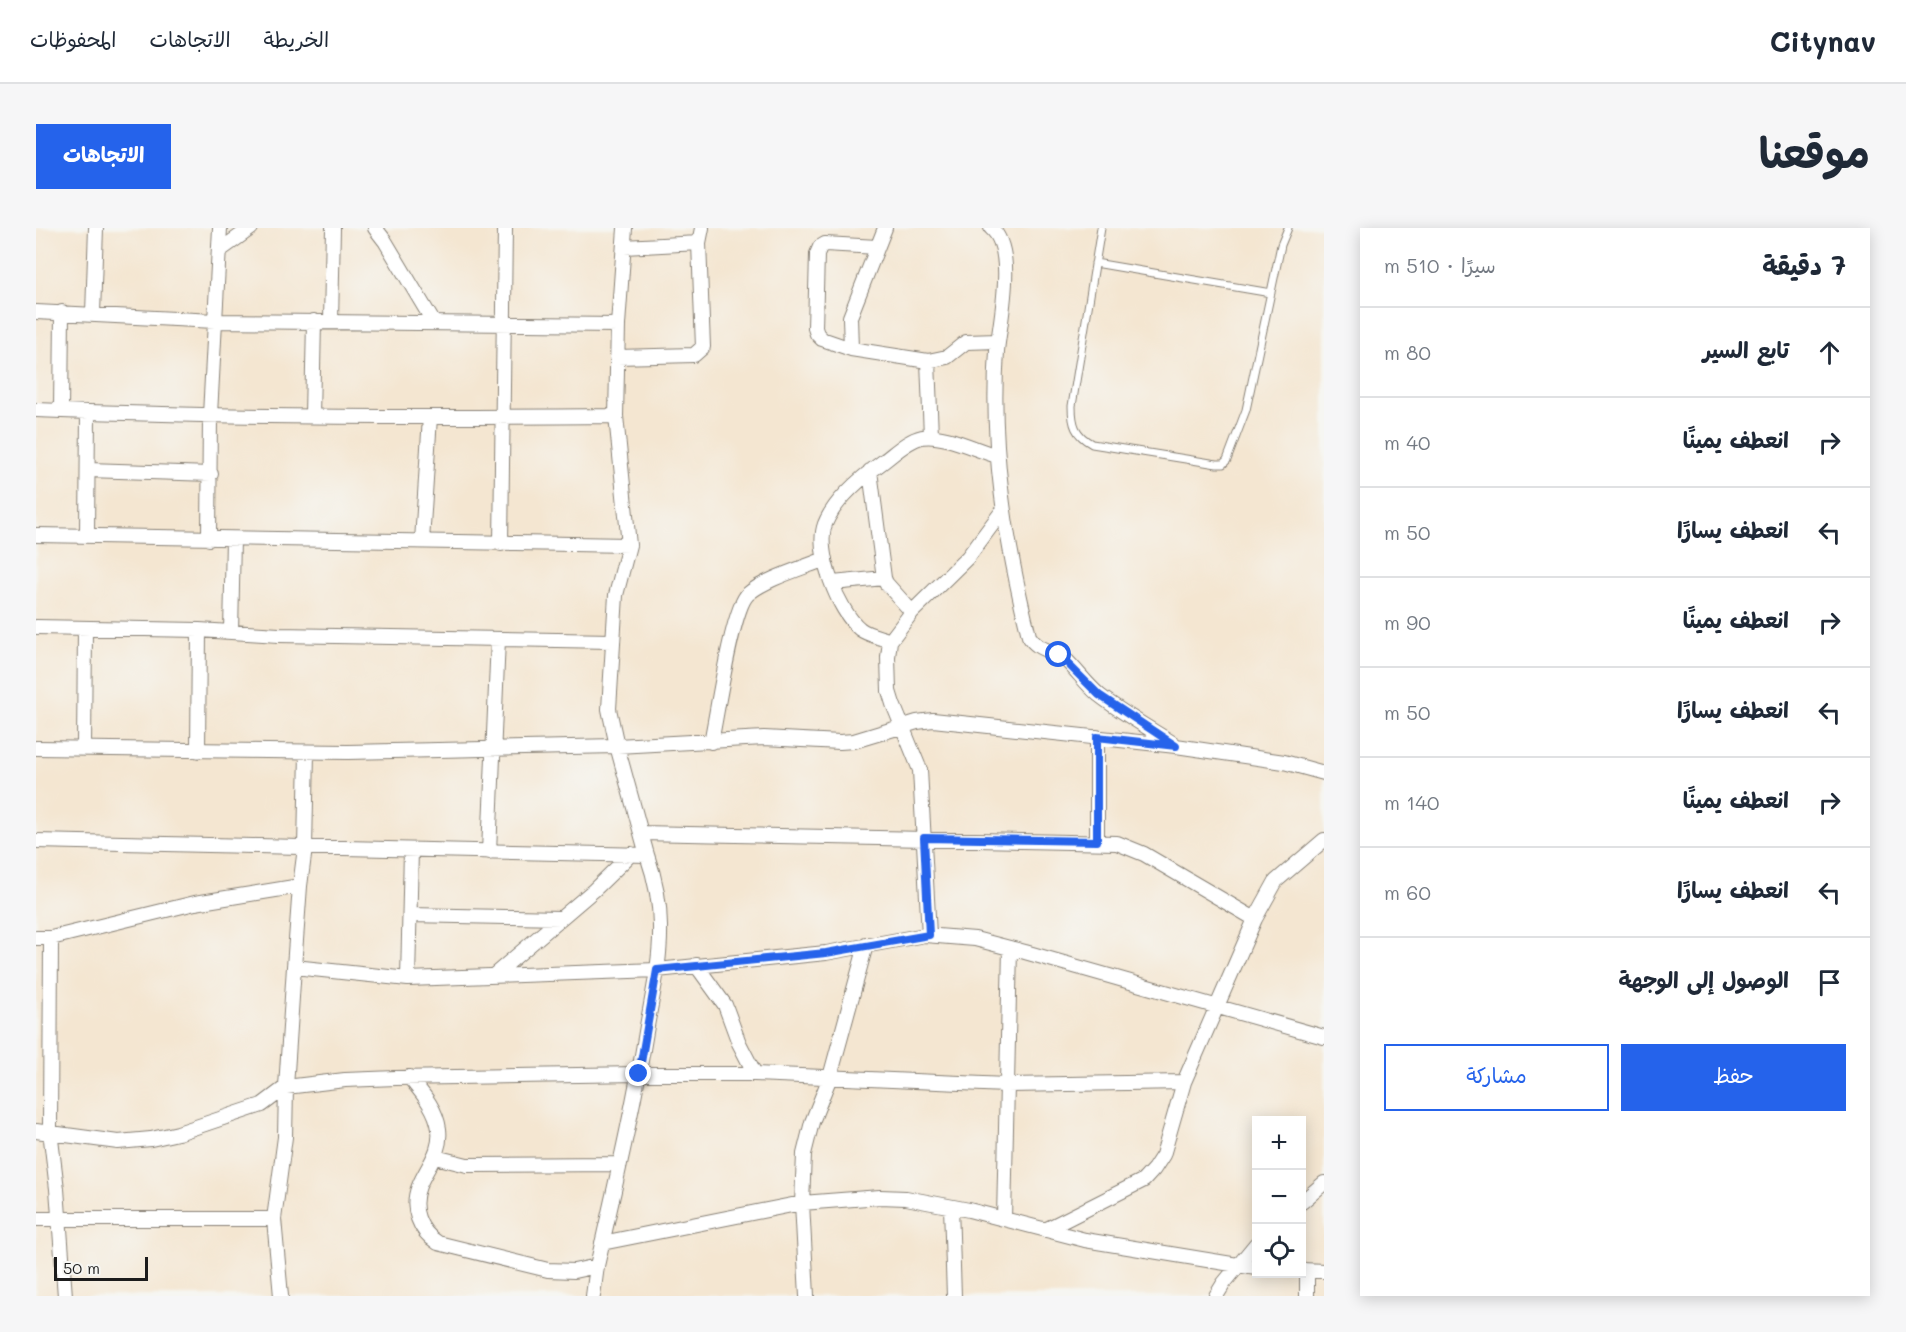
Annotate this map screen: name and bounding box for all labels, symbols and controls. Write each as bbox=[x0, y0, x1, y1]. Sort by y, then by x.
text: Citynav bbox=[1770, 23, 1876, 59]
text: المحفوظات bbox=[30, 25, 116, 52]
text: الاتجاهات bbox=[149, 25, 231, 52]
text: الخريطة bbox=[264, 25, 329, 52]
button: الاتجاهات bbox=[36, 124, 171, 189]
text: موقعنا bbox=[1759, 124, 1870, 179]
text: 7 دقيقة bbox=[1762, 248, 1846, 282]
text: سيرًا · 510 m bbox=[1384, 252, 1496, 278]
text: تابع السير bbox=[1703, 335, 1789, 364]
icon: ahead bbox=[1813, 336, 1846, 369]
text: 80 m bbox=[1384, 339, 1431, 365]
text: انعطف يمينًا bbox=[1683, 425, 1789, 454]
icon: right bbox=[1813, 426, 1846, 459]
text: 40 m bbox=[1384, 429, 1430, 455]
text: انعطف يسارًا bbox=[1677, 515, 1789, 544]
icon: left bbox=[1813, 516, 1846, 549]
text: 50 m bbox=[1384, 519, 1430, 545]
text: انعطف يمينًا bbox=[1683, 605, 1789, 634]
icon: right bbox=[1813, 606, 1846, 639]
text: 90 m bbox=[1384, 609, 1431, 635]
route start bbox=[1045, 641, 1071, 667]
text: انعطف يسارًا bbox=[1677, 695, 1789, 724]
icon: left bbox=[1813, 696, 1846, 729]
text: 50 m bbox=[1384, 699, 1430, 725]
text: انعطف يمينًا bbox=[1683, 785, 1789, 814]
icon: right bbox=[1813, 786, 1846, 819]
text: 140 m bbox=[1384, 789, 1439, 815]
text: انعطف يسارًا bbox=[1677, 875, 1789, 904]
icon: left bbox=[1813, 876, 1846, 909]
text: 60 m bbox=[1384, 879, 1431, 905]
text: الوصول إلى الوجهة bbox=[1618, 965, 1789, 994]
icon: arrive bbox=[1813, 966, 1846, 999]
button: مشاركة bbox=[1384, 1044, 1609, 1111]
button: حفظ bbox=[1621, 1044, 1846, 1111]
route end bbox=[625, 1060, 651, 1086]
map controls bbox=[1252, 1116, 1306, 1278]
button: + bbox=[1252, 1116, 1306, 1170]
button: − bbox=[1252, 1170, 1306, 1224]
button: locate bbox=[1252, 1224, 1306, 1278]
scale bar bbox=[54, 1254, 148, 1282]
text: 50 m bbox=[63, 1257, 100, 1278]

